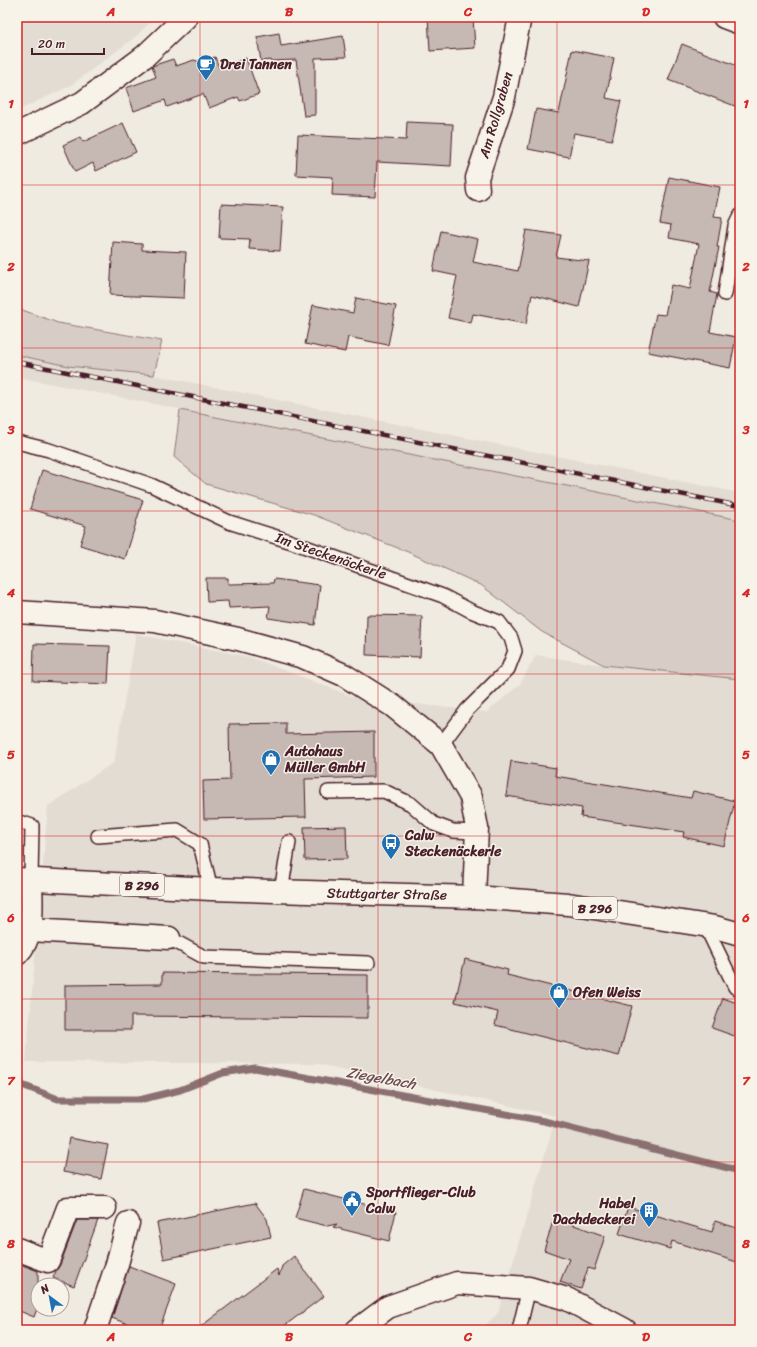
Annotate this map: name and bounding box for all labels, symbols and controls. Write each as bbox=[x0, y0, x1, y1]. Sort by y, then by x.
text: A bbox=[106, 0, 115, 23]
text: B bbox=[285, 0, 294, 23]
text: C bbox=[463, 0, 473, 23]
text: D bbox=[642, 0, 650, 23]
scale bar bbox=[32, 30, 104, 56]
text: 20 m bbox=[38, 33, 65, 55]
place label: Drei Tannen bbox=[220, 52, 292, 77]
cafe icon: Drei Tannen bbox=[195, 53, 217, 81]
street label: Am Rollgraben bbox=[471, 68, 520, 162]
text: 1 bbox=[8, 92, 14, 115]
text: 1 bbox=[743, 92, 749, 115]
text: 2 bbox=[6, 255, 15, 278]
text: 2 bbox=[741, 255, 750, 278]
text: 3 bbox=[6, 418, 15, 441]
text: 3 bbox=[741, 418, 750, 441]
street label: Im Steckenäckerle bbox=[271, 525, 390, 587]
text: 4 bbox=[6, 581, 16, 604]
text: 4 bbox=[741, 581, 751, 604]
place label: Autohaus Müller GmbH bbox=[284, 739, 366, 780]
text: 5 bbox=[7, 743, 15, 766]
text: 5 bbox=[742, 743, 750, 766]
shop icon: Autohaus Müller GmbH bbox=[260, 748, 282, 776]
place label: Calw Steckenäckerle bbox=[404, 823, 502, 864]
bus stop icon: Calw Steckenäckerle bbox=[380, 832, 402, 860]
road number: B 296 bbox=[120, 874, 164, 896]
street label: Stuttgarter Straße bbox=[327, 880, 447, 908]
road number: B 296 bbox=[573, 897, 617, 919]
text: 6 bbox=[6, 906, 15, 929]
text: 6 bbox=[741, 906, 750, 929]
place label: Ofen Weiss bbox=[572, 980, 641, 1005]
shop icon: Ofen Weiss bbox=[548, 981, 570, 1009]
water label: Ziegelbach bbox=[344, 1059, 420, 1097]
text: 7 bbox=[7, 1069, 16, 1092]
text: 7 bbox=[742, 1069, 751, 1092]
place label: Sportflieger-Club Calw bbox=[365, 1180, 476, 1221]
public building icon: Sportflieger-Club Calw bbox=[341, 1189, 363, 1217]
place label: Habel Dachdeckerei bbox=[553, 1191, 636, 1232]
building icon: Habel Dachdeckerei bbox=[638, 1200, 660, 1228]
text: 8 bbox=[6, 1232, 15, 1255]
text: 8 bbox=[741, 1232, 750, 1255]
north arrow bbox=[30, 1277, 70, 1317]
text: N bbox=[36, 1279, 54, 1300]
text: A bbox=[106, 1325, 115, 1347]
text: B bbox=[285, 1325, 294, 1347]
text: C bbox=[463, 1325, 473, 1347]
text: D bbox=[642, 1325, 650, 1347]

